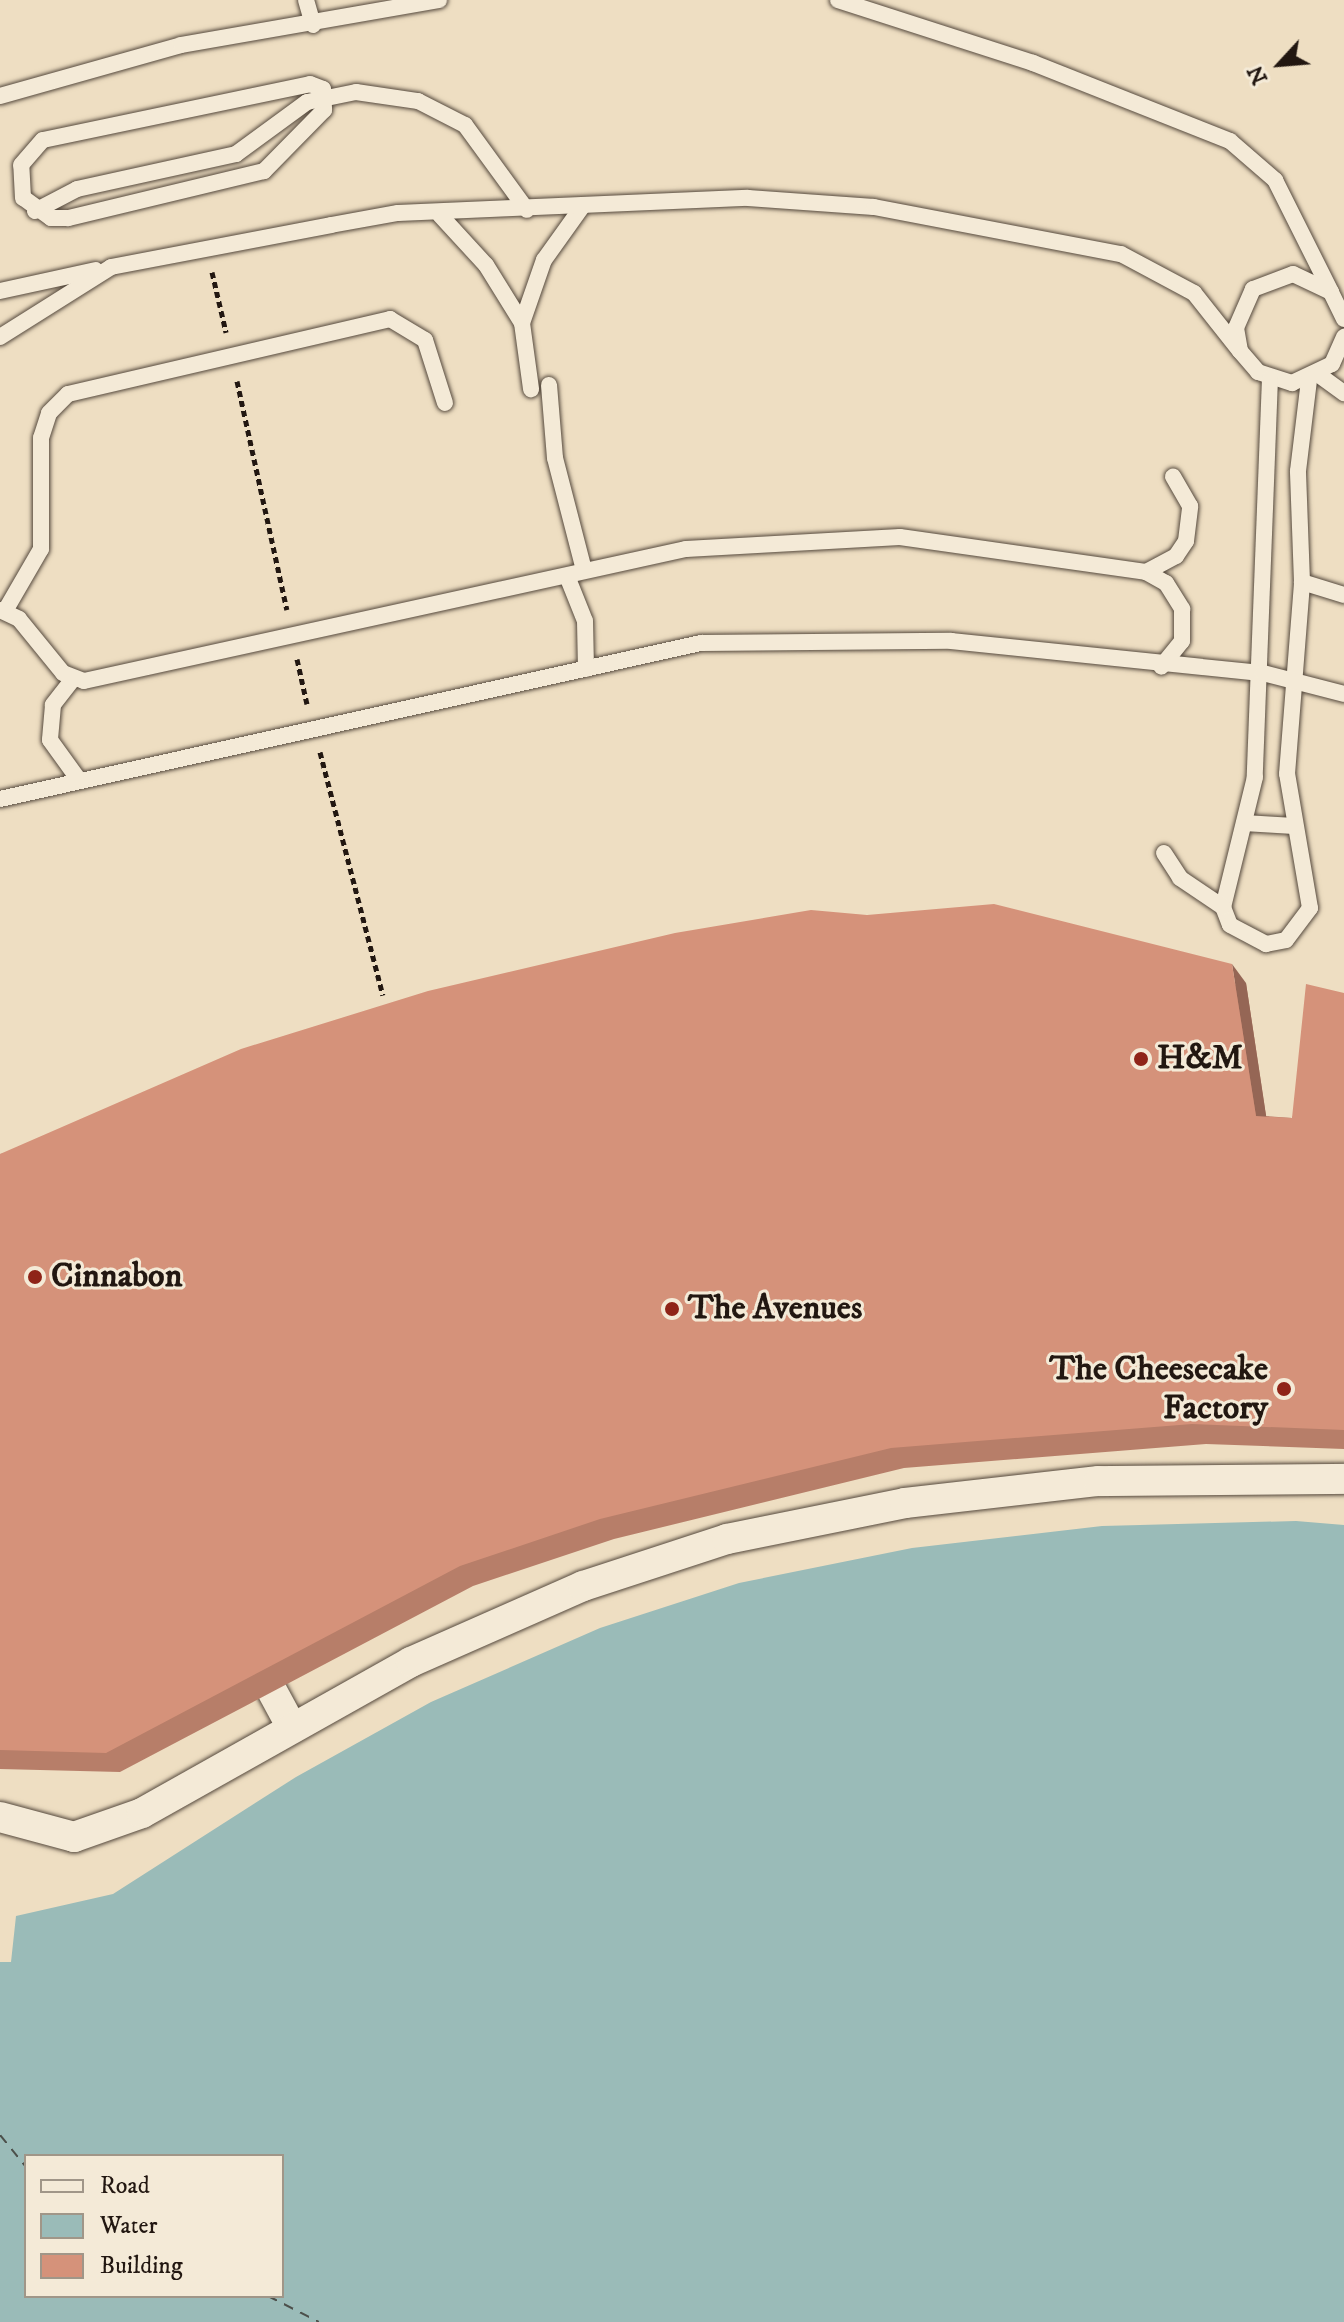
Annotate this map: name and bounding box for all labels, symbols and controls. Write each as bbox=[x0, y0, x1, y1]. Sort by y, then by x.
north arrow bbox=[1240, 24, 1320, 104]
text: N bbox=[1242, 61, 1274, 89]
place label: H&M bbox=[1157, 1039, 1243, 1079]
marker: H&M bbox=[1132, 1050, 1150, 1068]
place label: Cinnabon bbox=[51, 1257, 182, 1297]
marker: Cinnabon bbox=[26, 1268, 44, 1286]
place label: The Avenues bbox=[688, 1289, 862, 1329]
marker: The Avenues bbox=[663, 1300, 681, 1318]
place label: The Cheesecake Factory bbox=[1050, 1349, 1268, 1428]
marker: The Cheesecake Factory bbox=[1275, 1380, 1293, 1398]
legend bbox=[24, 2154, 284, 2298]
text: Road bbox=[100, 2171, 150, 2201]
text: Water bbox=[100, 2211, 157, 2241]
text: Building bbox=[100, 2251, 183, 2281]

